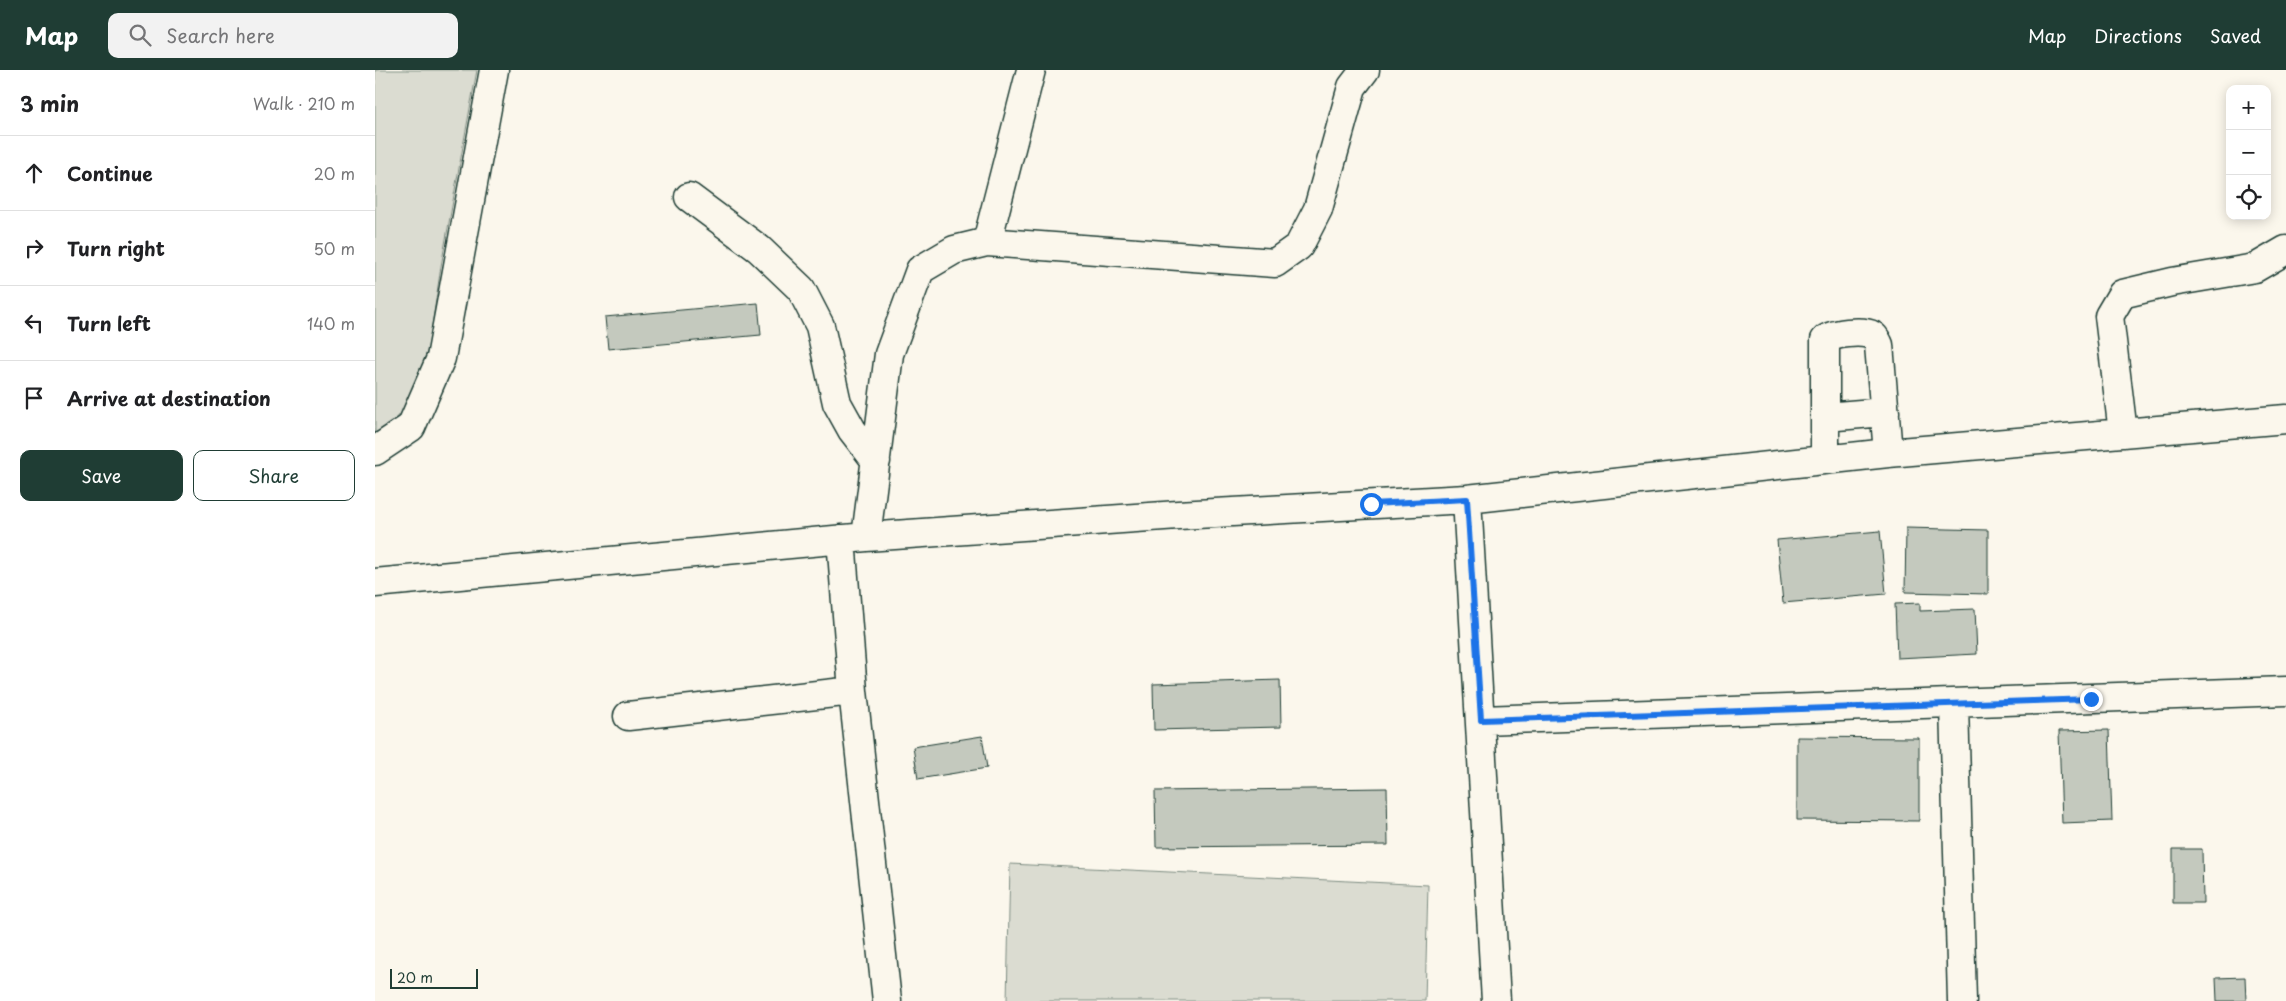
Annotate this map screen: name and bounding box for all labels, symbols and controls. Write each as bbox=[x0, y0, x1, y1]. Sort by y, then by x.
search box bbox=[108, 13, 458, 58]
text: Map bbox=[25, 17, 78, 53]
icon: search bbox=[126, 21, 154, 49]
text: Search here bbox=[166, 21, 275, 49]
text: Map bbox=[2028, 22, 2066, 49]
text: Directions bbox=[2094, 22, 2182, 49]
text: Saved bbox=[2210, 22, 2261, 49]
map controls bbox=[2226, 85, 2271, 220]
button: + bbox=[2226, 85, 2271, 130]
text: 3 min bbox=[20, 87, 79, 119]
text: Walk · 210 m bbox=[253, 91, 355, 115]
button: − bbox=[2226, 130, 2271, 175]
icon: ahead bbox=[20, 159, 48, 187]
text: Continue bbox=[67, 159, 153, 187]
text: 20 m bbox=[314, 161, 355, 185]
button: locate bbox=[2226, 175, 2271, 220]
icon: right bbox=[20, 234, 48, 262]
text: Turn right bbox=[67, 234, 165, 262]
text: 50 m bbox=[314, 236, 355, 260]
icon: left bbox=[20, 309, 48, 337]
text: Turn left bbox=[67, 309, 151, 337]
text: 140 m bbox=[307, 311, 355, 335]
icon: arrive bbox=[20, 384, 48, 412]
text: Arrive at destination bbox=[67, 384, 271, 412]
button: Save bbox=[20, 450, 183, 501]
button: Share bbox=[193, 450, 355, 501]
route start bbox=[1360, 493, 1383, 516]
route end bbox=[2080, 688, 2103, 711]
scale bar bbox=[390, 966, 477, 989]
text: 20 m bbox=[397, 967, 433, 988]

